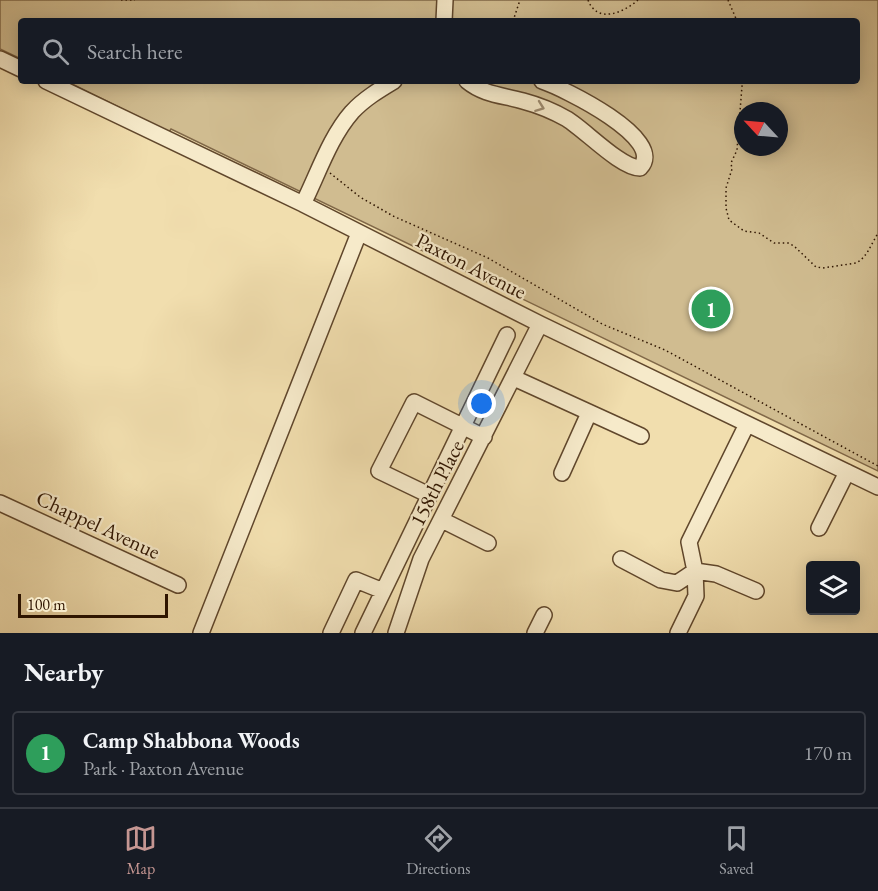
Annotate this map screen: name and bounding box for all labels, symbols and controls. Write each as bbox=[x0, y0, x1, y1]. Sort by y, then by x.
search box bbox=[18, 18, 860, 84]
icon: search bbox=[39, 35, 72, 68]
text: Search here bbox=[87, 37, 182, 66]
one-way arrow bbox=[535, 99, 545, 112]
north arrow bbox=[734, 102, 788, 156]
street label: Paxton Avenue bbox=[411, 226, 531, 305]
pin: 1 bbox=[692, 286, 730, 332]
your location bbox=[467, 389, 496, 418]
street label: 158th Place bbox=[403, 435, 470, 530]
street label: Chappel Avenue bbox=[32, 484, 164, 565]
map controls bbox=[806, 561, 860, 615]
button: layers bbox=[806, 561, 860, 615]
scale bar bbox=[18, 591, 168, 618]
text: 100 m bbox=[27, 594, 66, 615]
text: Nearby bbox=[24, 655, 104, 689]
text: Camp Shabbona Woods bbox=[83, 726, 300, 755]
text: 1 bbox=[40, 740, 51, 766]
text: 170 m bbox=[804, 740, 852, 766]
text: Park · Paxton Avenue bbox=[83, 755, 244, 781]
tab: Map bbox=[124, 822, 157, 879]
tab: Directions bbox=[406, 822, 471, 879]
tab: Saved bbox=[719, 822, 754, 879]

